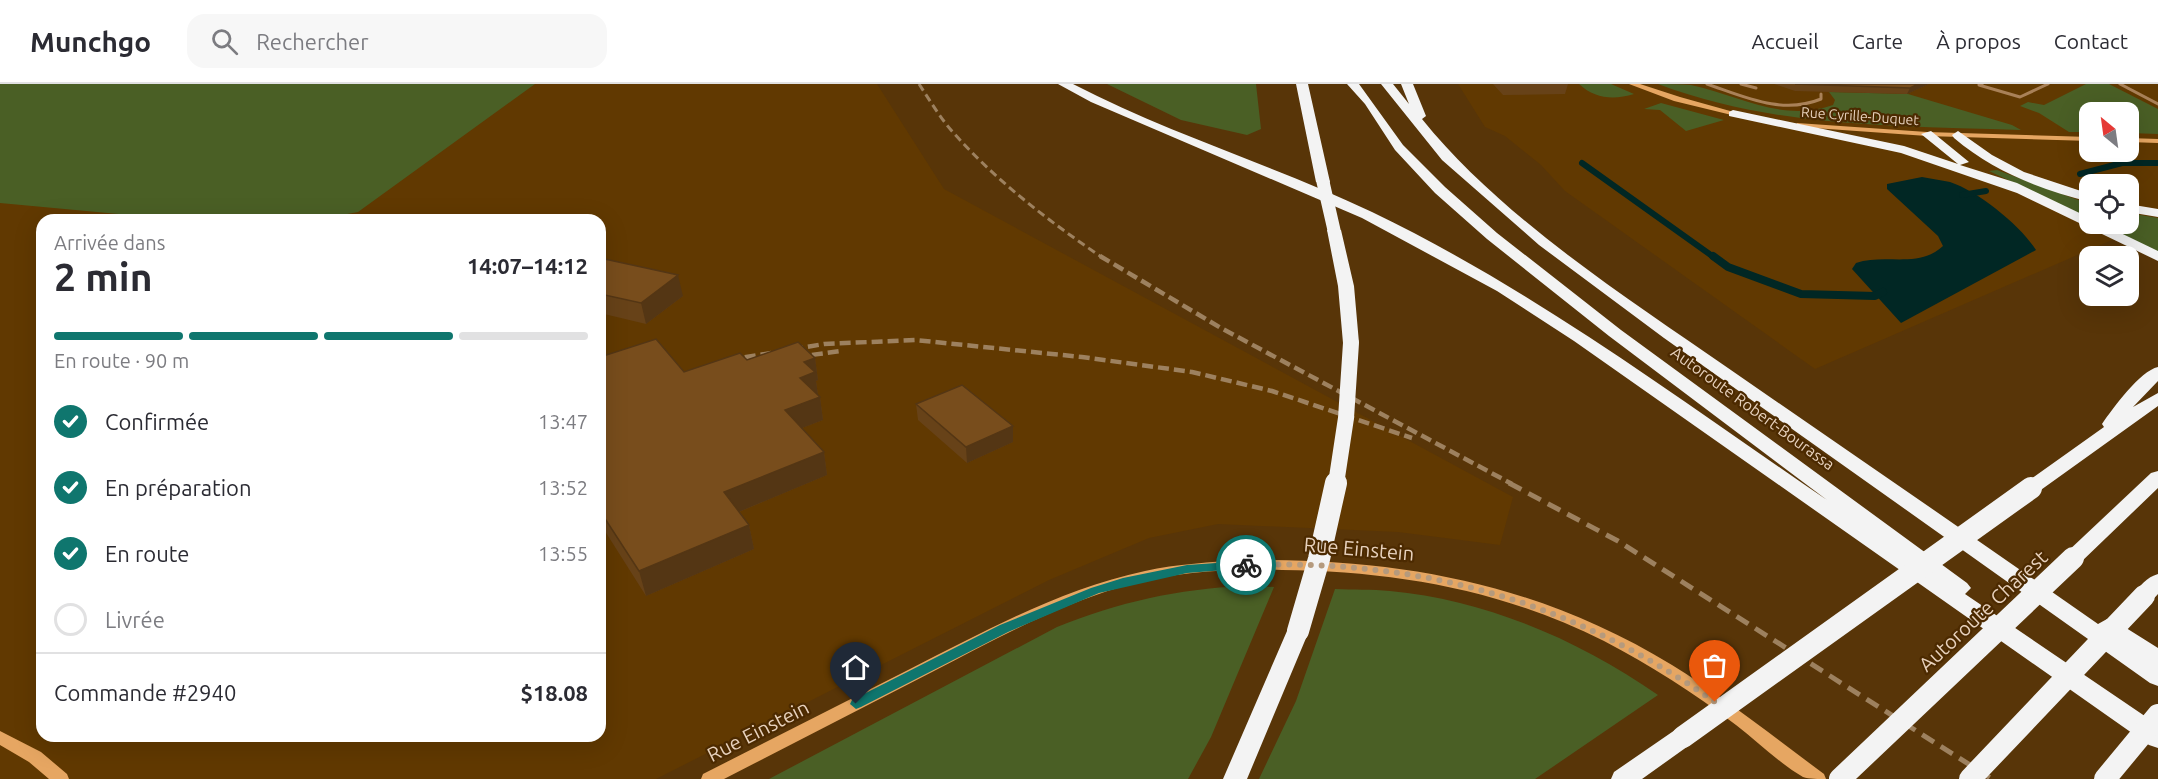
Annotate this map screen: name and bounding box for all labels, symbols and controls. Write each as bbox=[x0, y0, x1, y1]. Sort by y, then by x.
search box bbox=[187, 14, 607, 68]
icon: search bbox=[208, 25, 241, 58]
text: Munchgo bbox=[30, 26, 151, 57]
text: Rechercher bbox=[256, 29, 369, 54]
text: Accueil bbox=[1751, 29, 1819, 53]
text: Carte bbox=[1852, 29, 1903, 53]
text: À propos bbox=[1936, 29, 2021, 53]
text: Contact bbox=[2054, 29, 2128, 53]
north arrow bbox=[2079, 102, 2139, 162]
map controls bbox=[2079, 102, 2139, 306]
street label: Rue Cyrille-Duquet bbox=[1801, 104, 1920, 128]
button: locate bbox=[2079, 174, 2139, 234]
text: Arrivée dans bbox=[54, 231, 165, 254]
button: layers bbox=[2079, 246, 2139, 306]
text: 14:07–14:12 bbox=[467, 253, 588, 278]
text: 2 min bbox=[54, 255, 153, 298]
street label: Autoroute Robert-Bourassa bbox=[1668, 343, 1838, 473]
text: En route · 90 m bbox=[54, 349, 189, 372]
icon: check bbox=[54, 405, 87, 438]
text: Confirmée bbox=[105, 409, 209, 434]
text: 13:47 bbox=[538, 410, 588, 433]
icon: check bbox=[54, 471, 87, 504]
text: En préparation bbox=[105, 475, 252, 500]
text: 13:52 bbox=[538, 476, 588, 499]
street label: Rue Einstein bbox=[1303, 532, 1415, 565]
courier bbox=[1216, 535, 1276, 595]
icon: check bbox=[54, 537, 87, 570]
text: En route bbox=[105, 541, 189, 566]
text: 13:55 bbox=[538, 542, 588, 565]
street label: Autoroute Charest bbox=[1914, 545, 2052, 676]
icon: bike bbox=[1230, 549, 1263, 582]
text: Livrée bbox=[105, 607, 165, 632]
pin bbox=[1689, 640, 1740, 702]
pin bbox=[830, 642, 881, 704]
icon: bag bbox=[1698, 649, 1731, 682]
icon: home bbox=[839, 651, 872, 684]
text: Commande #2940 bbox=[54, 680, 236, 705]
text: $18.08 bbox=[521, 680, 588, 705]
street label: Rue Einstein bbox=[703, 695, 812, 766]

